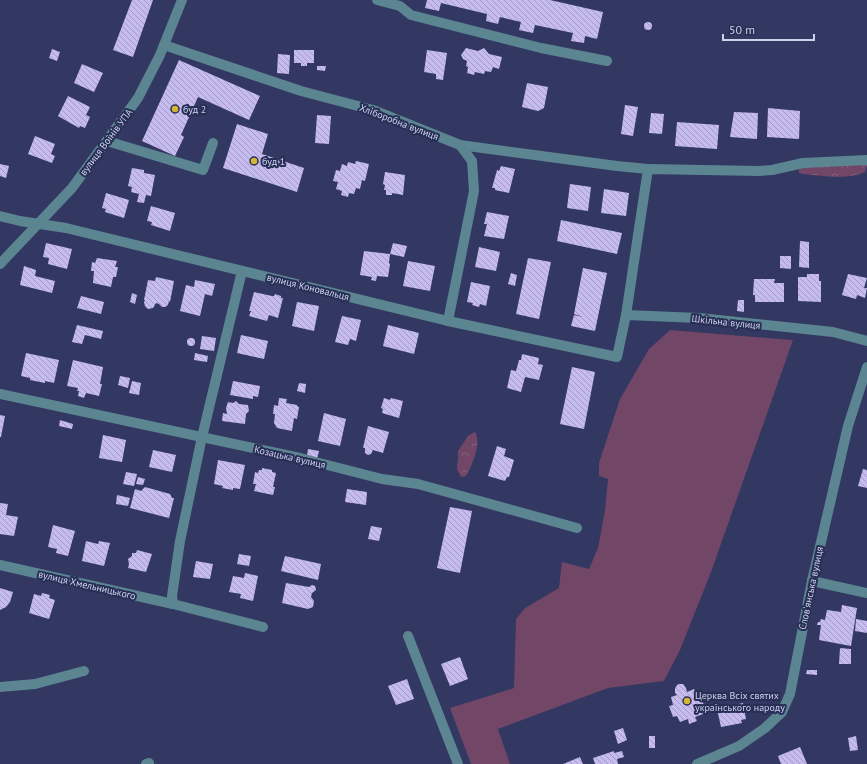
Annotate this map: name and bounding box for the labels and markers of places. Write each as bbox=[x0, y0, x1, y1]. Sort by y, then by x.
place label: буд 2 bbox=[183, 103, 206, 116]
marker: буд 2 bbox=[170, 104, 180, 114]
place label: буд 1 bbox=[262, 155, 285, 168]
marker: буд 1 bbox=[249, 156, 259, 166]
place label: Церква Всіх святих українського народу bbox=[695, 689, 785, 714]
marker: Церква Всіх святих українського народу bbox=[682, 696, 692, 706]

